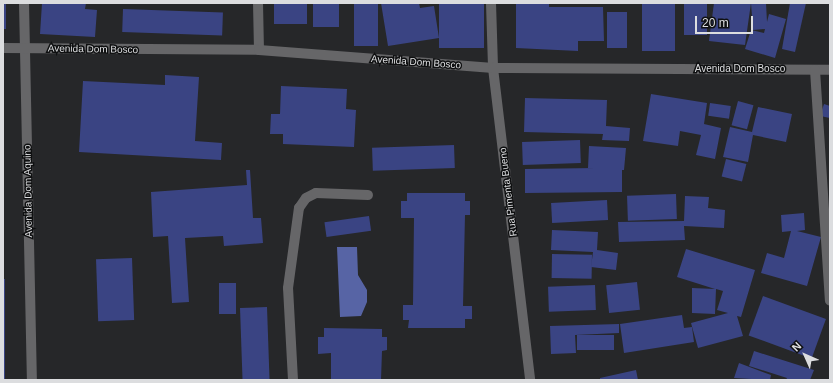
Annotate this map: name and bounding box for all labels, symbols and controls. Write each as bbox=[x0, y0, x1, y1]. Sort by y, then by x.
scale bar bbox=[697, 8, 755, 34]
text: 20 m bbox=[702, 16, 729, 30]
street label: Avenida Dom Bosco bbox=[48, 42, 138, 56]
street label: Avenida Dom Bosco bbox=[370, 53, 462, 71]
street label: Avenida Dom Bosco bbox=[695, 63, 785, 75]
street label: Avenida Dom Aquino bbox=[21, 144, 35, 238]
street label: Rua Pimenta Bueno bbox=[497, 147, 519, 237]
north arrow bbox=[785, 335, 825, 375]
text: N bbox=[789, 339, 804, 354]

